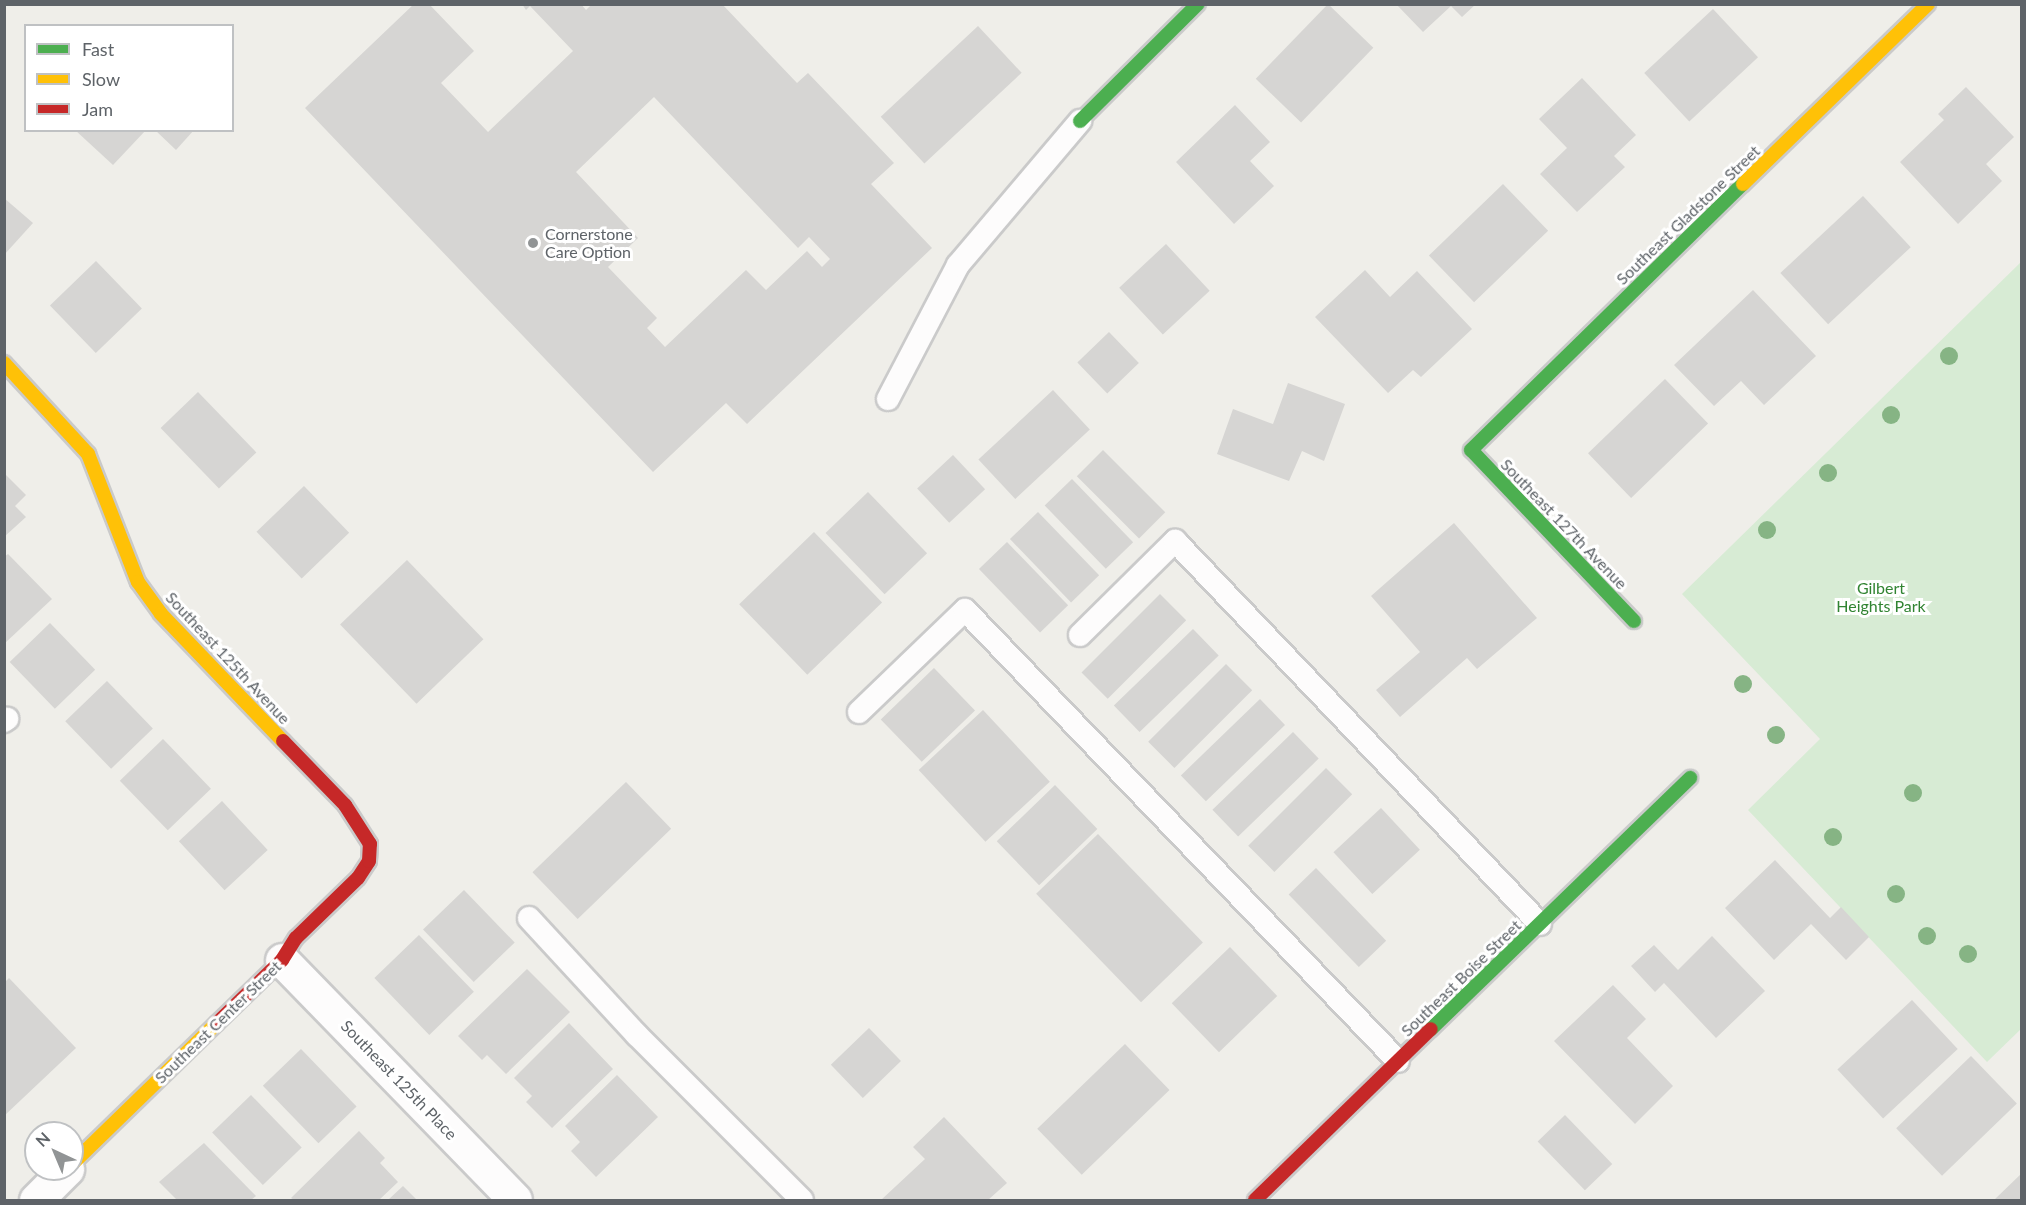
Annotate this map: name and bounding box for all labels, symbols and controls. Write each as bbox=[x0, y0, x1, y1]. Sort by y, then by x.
legend bbox=[24, 24, 234, 132]
text: Fast bbox=[82, 38, 114, 60]
text: Slow bbox=[82, 68, 120, 90]
text: Jam bbox=[82, 98, 113, 120]
street label: Southeast Gladstone Street bbox=[1612, 141, 1764, 289]
place label: Cornerstone Care Option bbox=[545, 224, 633, 262]
marker: Cornerstone Care Option bbox=[526, 236, 540, 250]
street label: Southeast 127th Avenue bbox=[1497, 455, 1631, 593]
park label: Gilbert Heights Park bbox=[1836, 578, 1926, 616]
street label: Southeast 125th Avenue bbox=[162, 588, 294, 728]
street label: Southeast Boise Street bbox=[1397, 916, 1525, 1040]
street label: Southeast Center Street bbox=[151, 957, 285, 1087]
street label: Southeast 125th Place bbox=[337, 1016, 461, 1144]
north arrow bbox=[24, 1121, 84, 1181]
text: N bbox=[31, 1128, 54, 1150]

